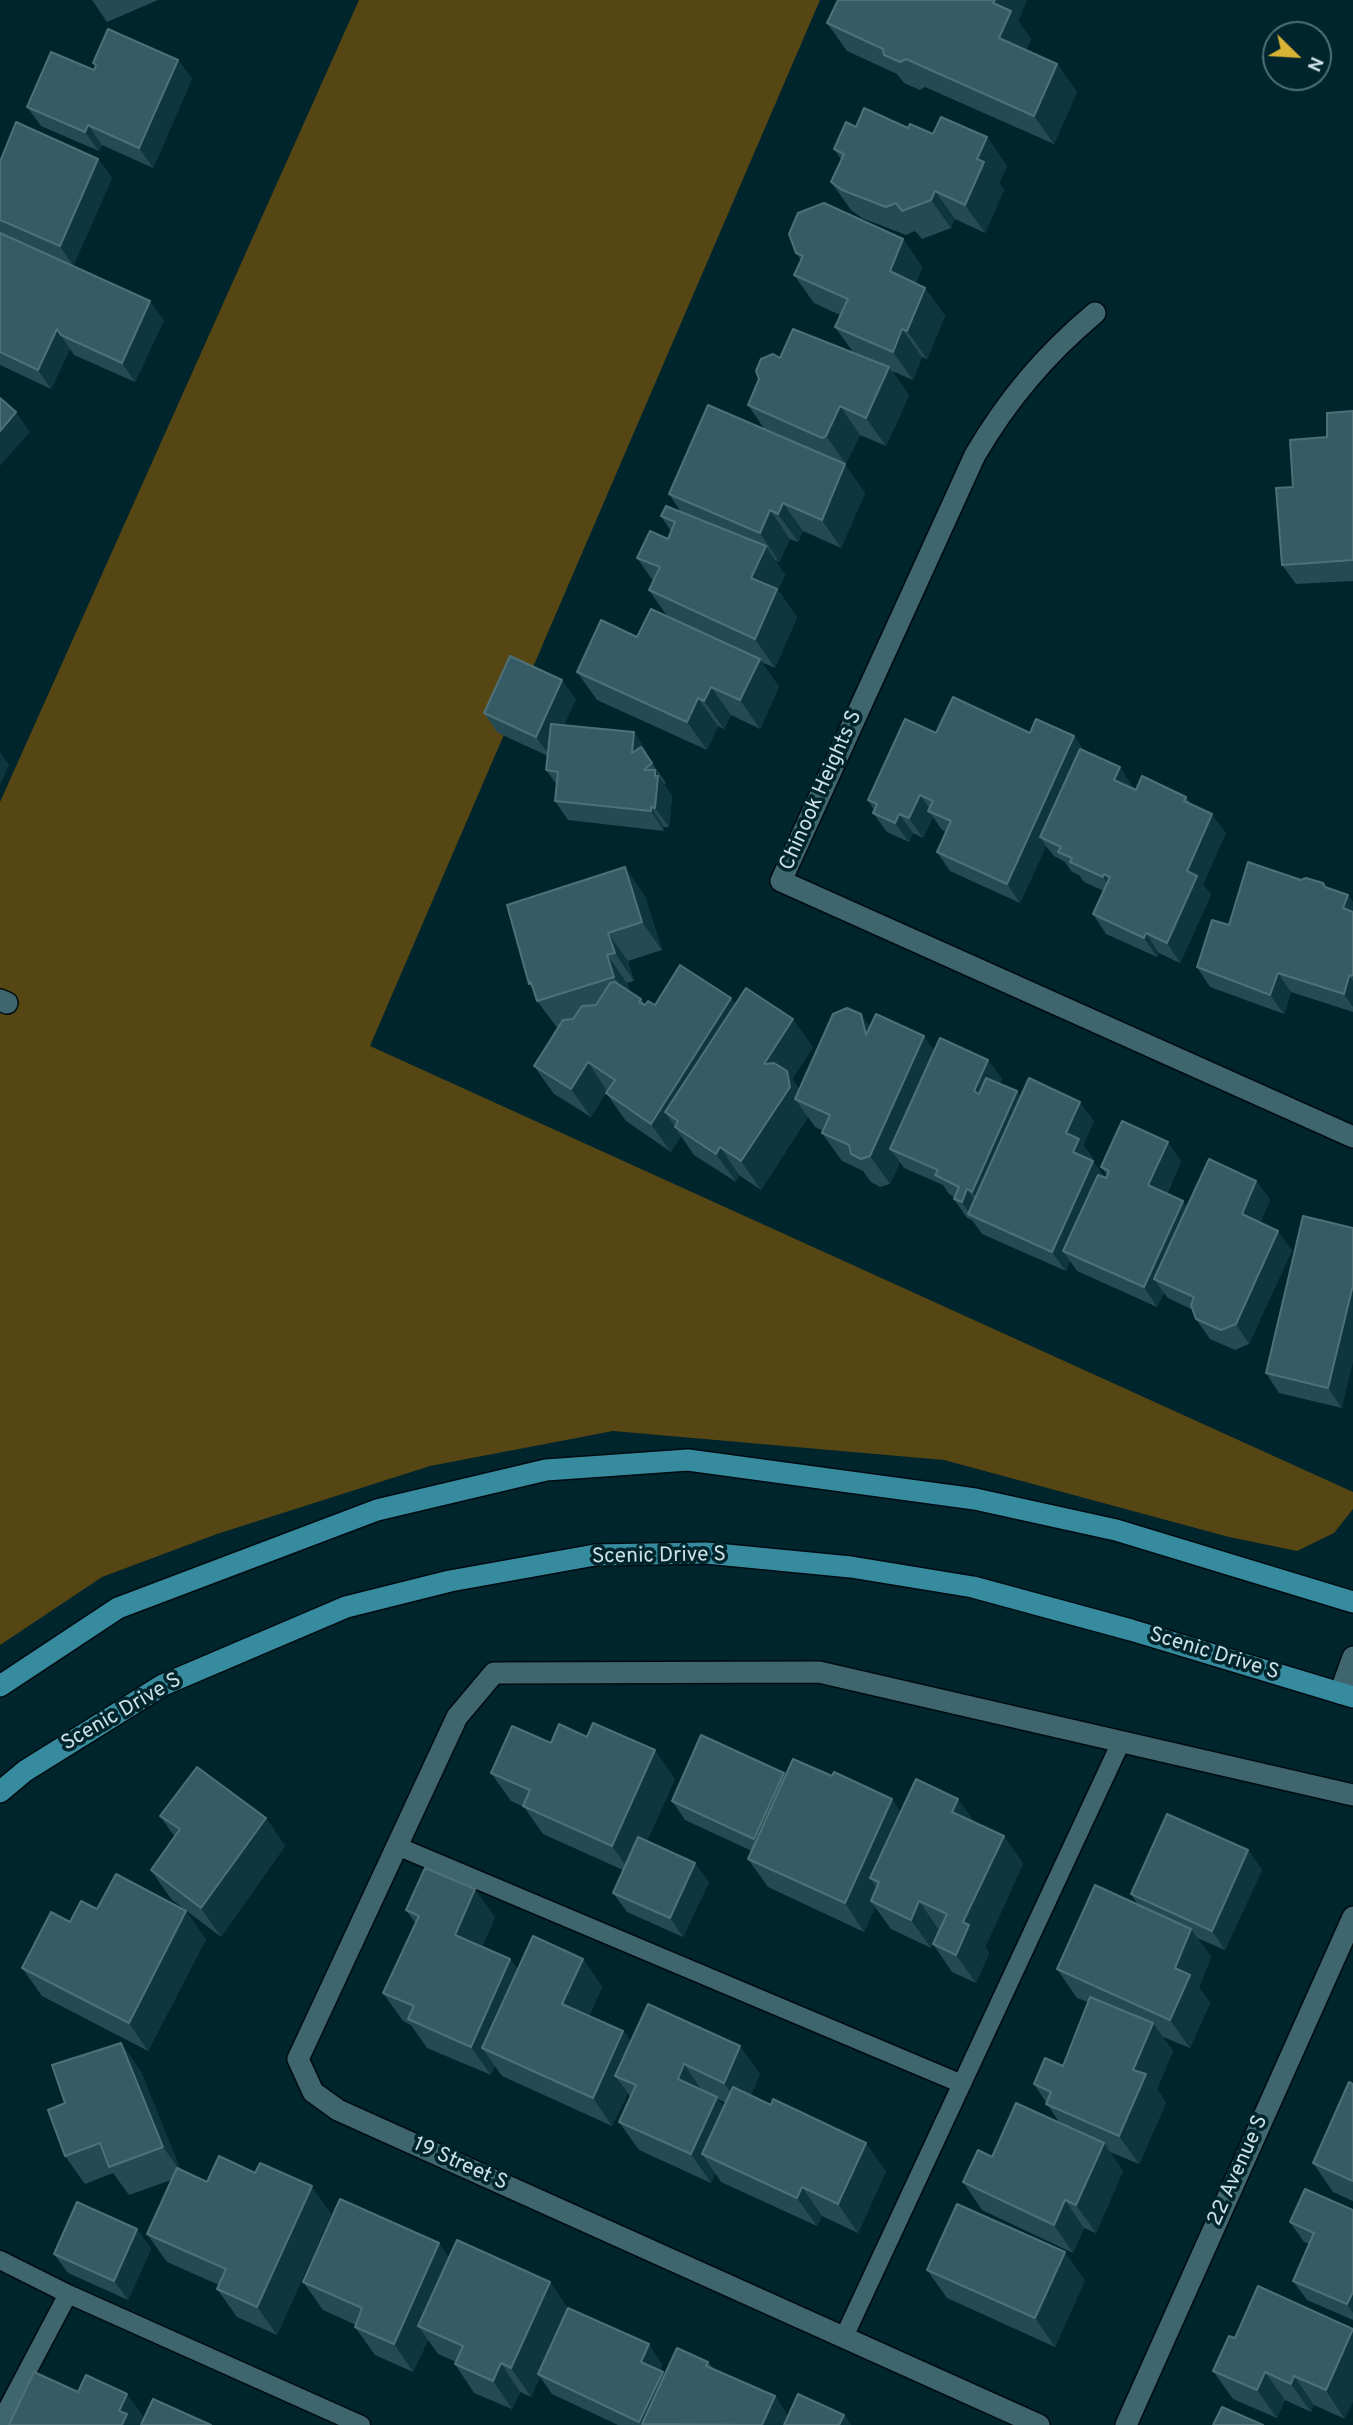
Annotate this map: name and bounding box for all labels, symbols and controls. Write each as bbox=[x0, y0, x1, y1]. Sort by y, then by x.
north arrow bbox=[1262, 21, 1332, 91]
text: N bbox=[1301, 53, 1328, 75]
street label: Chinook Heights S bbox=[775, 707, 869, 875]
street label: Scenic Drive S bbox=[592, 1543, 726, 1571]
street label: Scenic Drive S bbox=[1146, 1623, 1282, 1687]
street label: Scenic Drive S bbox=[58, 1669, 186, 1757]
street label: 22 Avenue S bbox=[1203, 2112, 1275, 2230]
street label: 19 Street S bbox=[409, 2133, 511, 2197]

